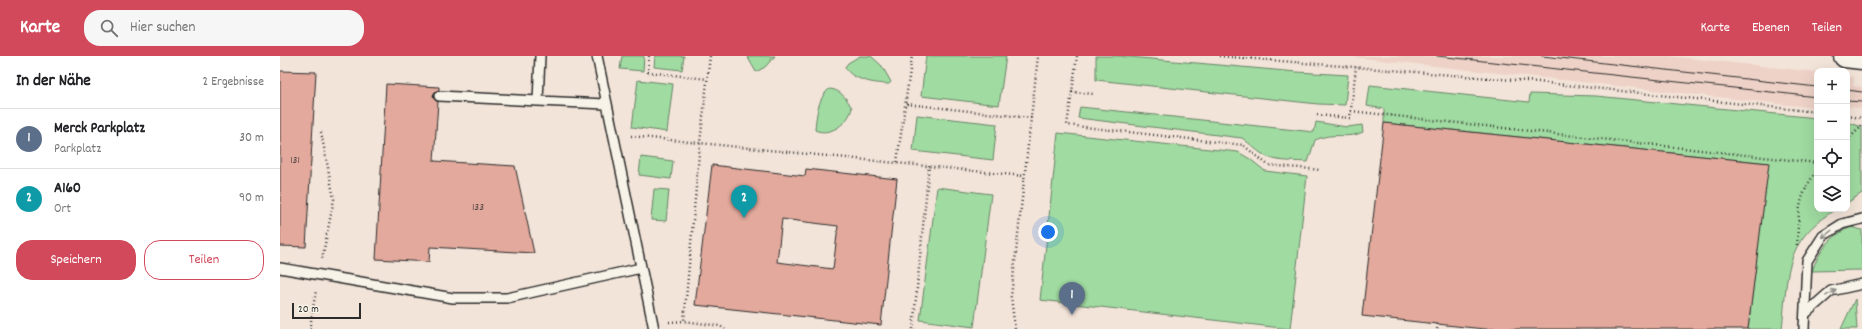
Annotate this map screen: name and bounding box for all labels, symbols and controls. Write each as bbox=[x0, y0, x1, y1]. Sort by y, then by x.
search box bbox=[84, 10, 364, 46]
text: Karte bbox=[20, 15, 60, 42]
icon: search bbox=[98, 17, 120, 39]
text: Hier suchen bbox=[130, 17, 195, 39]
text: Karte bbox=[1700, 18, 1730, 38]
text: Ebenen bbox=[1752, 18, 1790, 38]
text: Teilen bbox=[1812, 18, 1842, 38]
map controls bbox=[1814, 68, 1850, 212]
button: + bbox=[1814, 68, 1850, 104]
text: In der Nähe bbox=[16, 70, 91, 94]
text: 2 Ergebnisse bbox=[203, 73, 264, 92]
button: − bbox=[1814, 104, 1850, 140]
text: Merck Parkplatz bbox=[54, 118, 145, 140]
text: 1 bbox=[28, 129, 30, 148]
text: 30 m bbox=[239, 129, 264, 148]
text: Parkplatz bbox=[54, 140, 101, 159]
button: locate bbox=[1814, 140, 1850, 176]
house number: 131 bbox=[290, 153, 300, 169]
button: layers bbox=[1814, 176, 1850, 212]
text: A160 bbox=[54, 178, 81, 200]
pin: 2 bbox=[731, 185, 757, 218]
text: 2 bbox=[26, 189, 32, 208]
text: 90 m bbox=[239, 189, 264, 208]
text: Ort bbox=[54, 200, 71, 219]
house number: 133 bbox=[472, 200, 484, 216]
your location bbox=[1038, 222, 1058, 242]
one-way arrow bbox=[1821, 230, 1832, 238]
button: Speichern bbox=[16, 240, 136, 280]
button: Teilen bbox=[144, 240, 264, 280]
pin: 1 bbox=[1059, 282, 1085, 315]
one-way arrow bbox=[1825, 289, 1837, 296]
scale bar bbox=[292, 301, 361, 320]
text: 20 m bbox=[298, 302, 319, 318]

